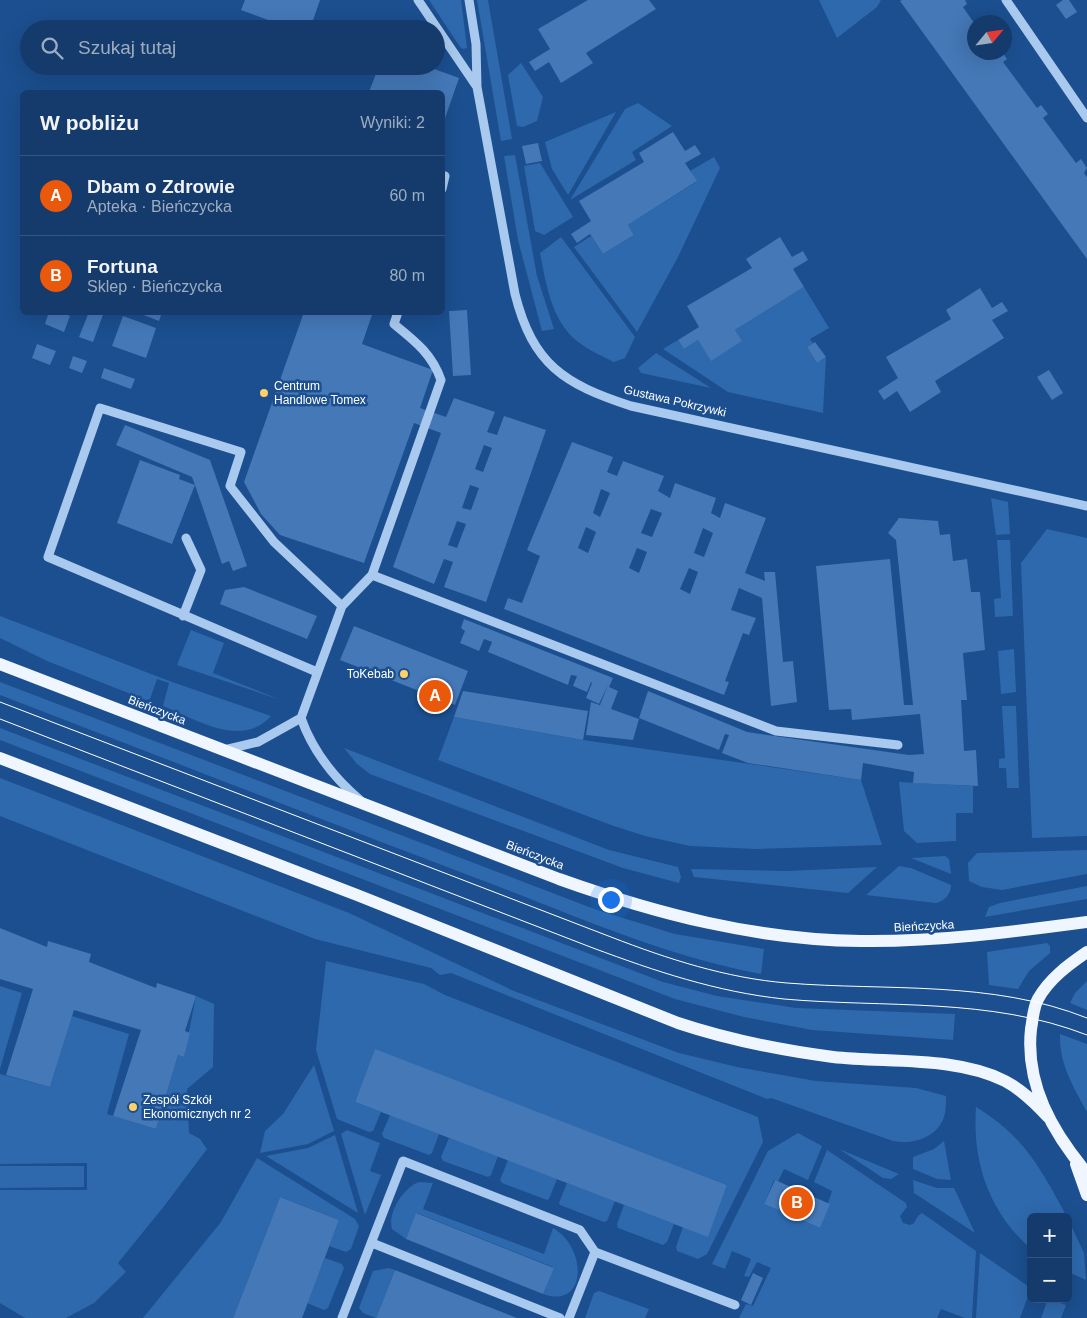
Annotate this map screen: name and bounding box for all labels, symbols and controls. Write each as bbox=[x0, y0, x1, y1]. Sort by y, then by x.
north arrow bbox=[967, 15, 1012, 60]
search box bbox=[20, 20, 445, 75]
icon: search bbox=[38, 34, 66, 62]
text: Szukaj tutaj bbox=[78, 37, 176, 58]
text: W pobliżu bbox=[40, 111, 139, 134]
text: Wyniki: 2 bbox=[360, 114, 425, 131]
text: Dbam o Zdrowie bbox=[87, 176, 235, 197]
text: A bbox=[50, 187, 62, 204]
text: 60 m bbox=[389, 187, 425, 204]
text: Apteka · Bieńczycka bbox=[87, 198, 232, 215]
text: Fortuna bbox=[87, 256, 158, 277]
text: B bbox=[50, 267, 62, 284]
text: 80 m bbox=[389, 267, 425, 284]
text: Sklep · Bieńczycka bbox=[87, 278, 222, 295]
place label: Centrum Handlowe Tomex bbox=[274, 379, 366, 407]
street label: Gustawa Pokrzywki bbox=[622, 382, 728, 420]
marker: Centrum Handlowe Tomex bbox=[258, 387, 270, 399]
place label: ToKebab bbox=[347, 667, 394, 681]
marker: ToKebab bbox=[398, 668, 410, 680]
pin: A bbox=[419, 677, 451, 715]
street label: Bieńczycka bbox=[126, 693, 188, 728]
street label: Bieńczycka bbox=[504, 838, 566, 873]
your location bbox=[598, 887, 624, 913]
street label: Bieńczycka bbox=[893, 917, 955, 935]
place label: Zespół Szkół Ekonomicznych nr 2 bbox=[143, 1093, 251, 1121]
marker: Zespół Szkół Ekonomicznych nr 2 bbox=[127, 1101, 139, 1113]
pin: B bbox=[781, 1184, 813, 1222]
map controls bbox=[1027, 1213, 1072, 1303]
button: + bbox=[1027, 1213, 1072, 1258]
button: − bbox=[1027, 1258, 1072, 1303]

